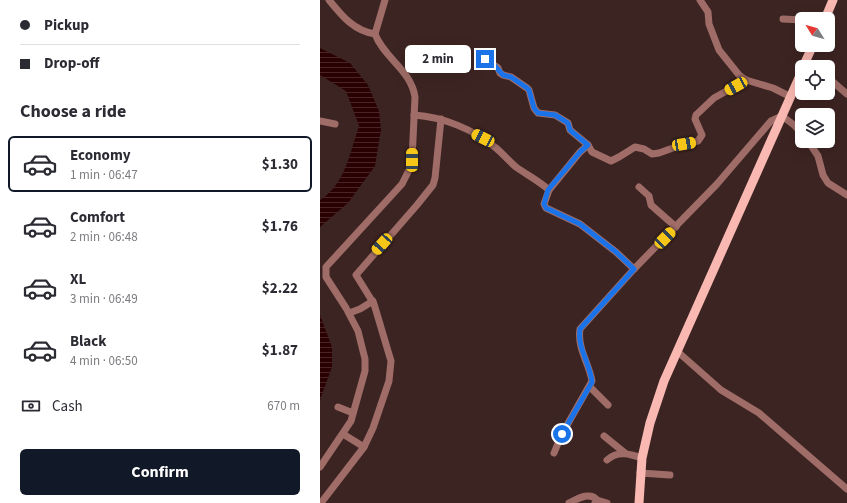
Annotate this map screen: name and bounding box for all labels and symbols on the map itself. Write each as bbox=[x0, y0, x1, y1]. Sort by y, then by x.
north arrow bbox=[795, 12, 835, 52]
callout: 2 min bbox=[405, 45, 471, 73]
route end bbox=[476, 50, 494, 68]
car bbox=[723, 75, 749, 97]
car bbox=[470, 127, 496, 149]
car bbox=[671, 136, 697, 152]
car bbox=[406, 148, 418, 172]
car bbox=[652, 225, 678, 251]
car bbox=[370, 231, 394, 257]
route start bbox=[553, 425, 571, 443]

